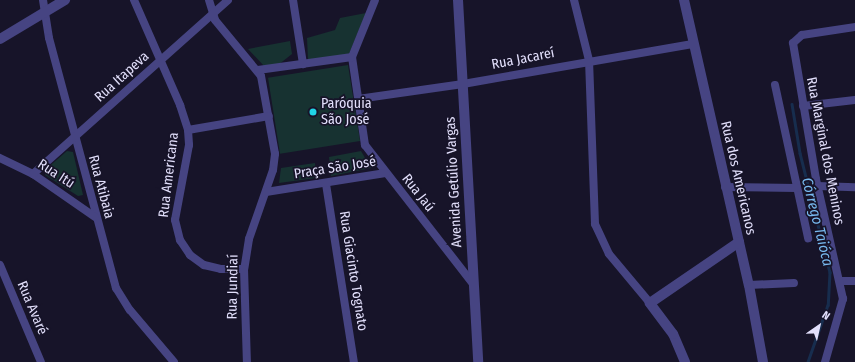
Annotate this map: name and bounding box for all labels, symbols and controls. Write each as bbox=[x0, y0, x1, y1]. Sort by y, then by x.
street label: Rua Jacareí bbox=[490, 45, 556, 73]
street label: Rua Itapeva bbox=[91, 48, 153, 106]
street label: Rua Marginal dos Meninos bbox=[802, 76, 848, 226]
place label: Paróquia São José bbox=[321, 96, 372, 128]
marker: Paróquia São José bbox=[308, 107, 318, 117]
street label: Avenida Getúlio Vargas bbox=[442, 116, 466, 248]
street label: Rua dos Americanos bbox=[717, 120, 759, 236]
street label: Rua Americana bbox=[155, 132, 183, 218]
street label: Rua Atibaia bbox=[84, 153, 118, 221]
street label: Praça São José bbox=[293, 153, 377, 183]
street label: Rua Itú bbox=[34, 156, 78, 192]
street label: Rua Jaú bbox=[398, 171, 438, 215]
water label: Córrego Taióca bbox=[797, 176, 837, 268]
street label: Rua Giacinto Tognato bbox=[335, 210, 371, 332]
street label: Rua Jundiaí bbox=[224, 254, 242, 320]
street label: Rua Avaré bbox=[13, 279, 51, 337]
north arrow bbox=[799, 306, 839, 346]
text: N bbox=[820, 308, 832, 323]

